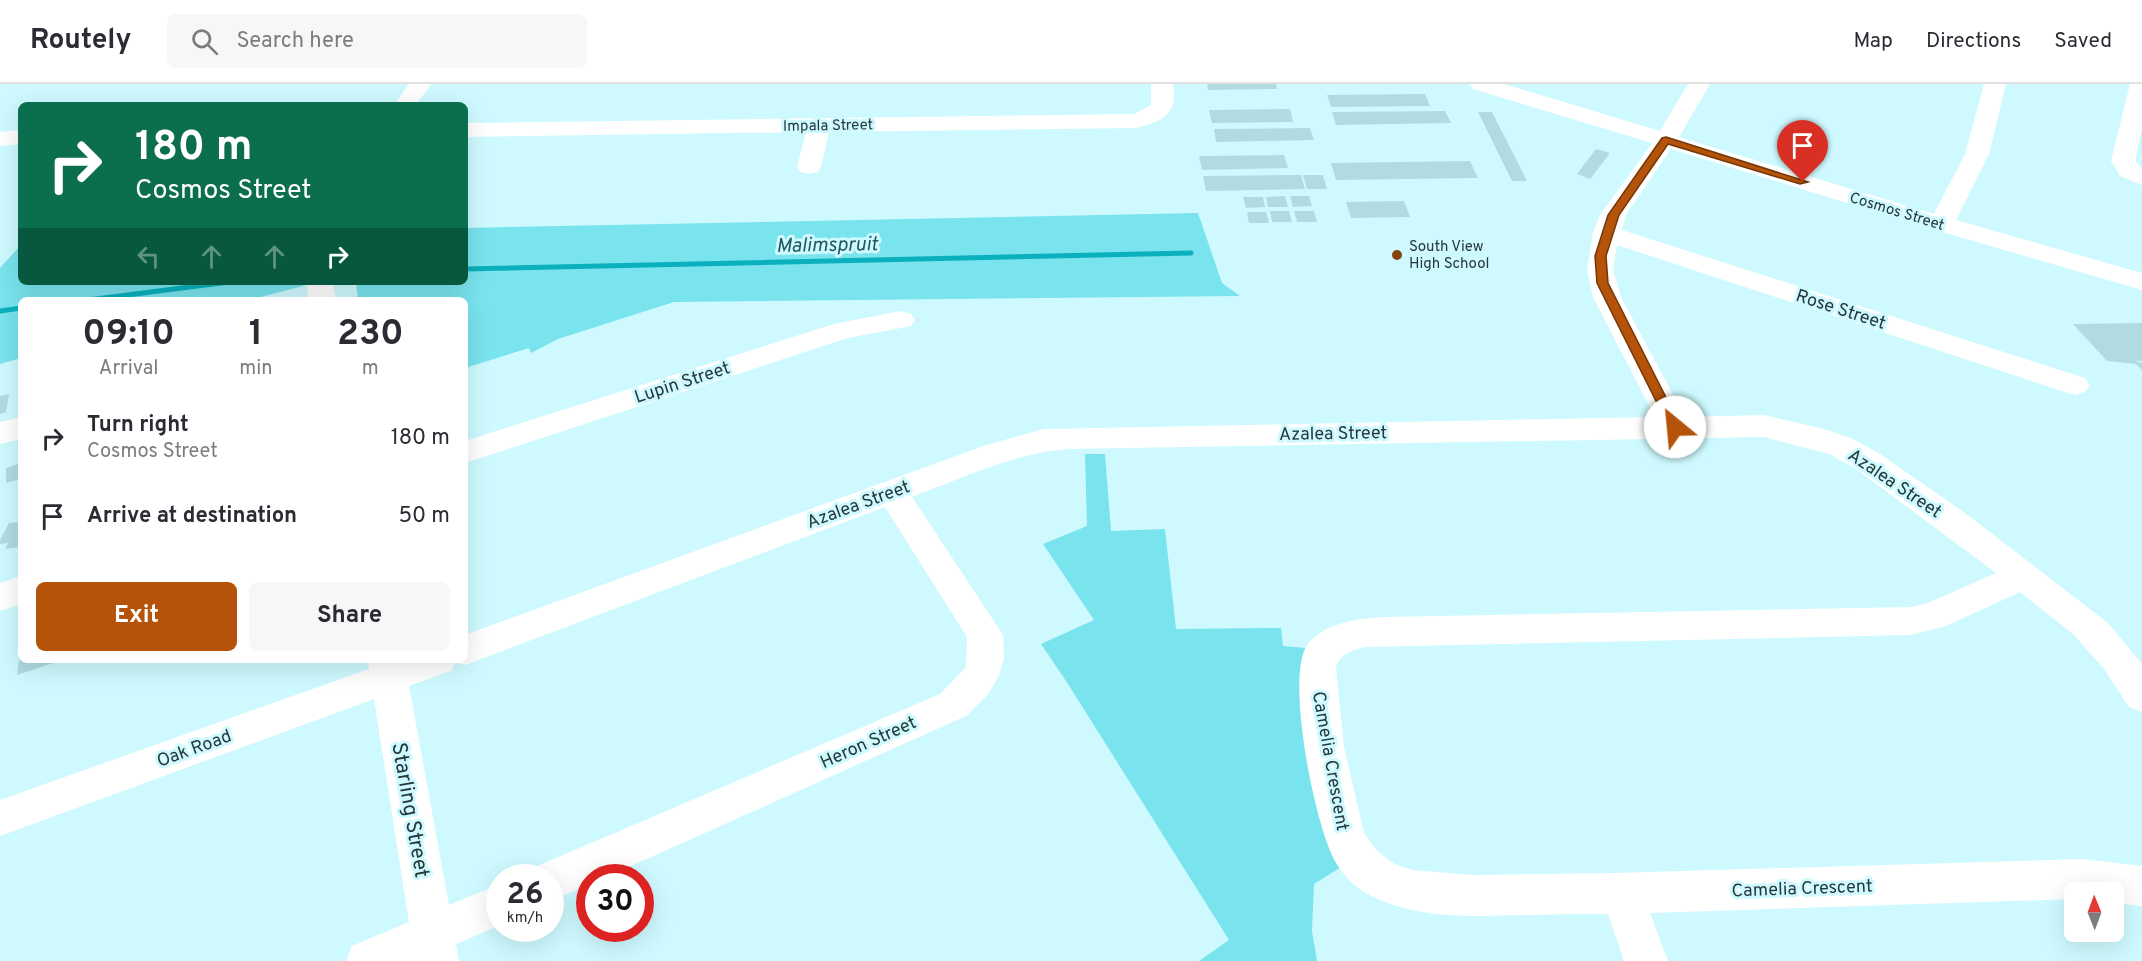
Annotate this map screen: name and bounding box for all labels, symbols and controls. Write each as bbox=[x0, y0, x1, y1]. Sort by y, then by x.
search box bbox=[167, 14, 587, 68]
text: Routely bbox=[30, 23, 131, 59]
icon: search bbox=[188, 25, 221, 58]
text: Search here bbox=[236, 28, 354, 55]
text: Map bbox=[1853, 28, 1893, 55]
text: Directions bbox=[1926, 28, 2021, 55]
text: Saved bbox=[2054, 28, 2112, 55]
street label: Impala Street bbox=[783, 116, 873, 137]
pin bbox=[1777, 120, 1828, 182]
text: 180 m bbox=[135, 122, 252, 175]
icon: right bbox=[36, 126, 114, 204]
icon: arrive bbox=[1786, 129, 1819, 162]
text: Cosmos Street bbox=[135, 174, 311, 208]
street label: Cosmos Street bbox=[1847, 189, 1946, 236]
water label: Malimspruit bbox=[776, 232, 879, 260]
place label: South View High School bbox=[1409, 238, 1490, 274]
icon: left bbox=[132, 240, 165, 273]
icon: ahead bbox=[195, 240, 228, 273]
icon: ahead bbox=[258, 240, 291, 273]
icon: right bbox=[321, 240, 354, 273]
marker: South View High School bbox=[1390, 248, 1404, 262]
street label: Rose Street bbox=[1793, 285, 1888, 336]
text: 09:10 bbox=[82, 312, 175, 358]
text: 1 bbox=[249, 312, 263, 358]
text: 230 bbox=[337, 312, 404, 358]
text: Arrival bbox=[99, 356, 158, 382]
text: min bbox=[239, 356, 273, 382]
text: m bbox=[362, 356, 379, 382]
street label: Lupin Street bbox=[632, 357, 733, 410]
position arrow bbox=[1643, 395, 1707, 459]
text: Turn right bbox=[87, 412, 189, 439]
icon: right bbox=[36, 422, 69, 455]
street label: Azalea Street bbox=[1279, 422, 1387, 447]
text: 180 m bbox=[391, 425, 450, 452]
text: Cosmos Street bbox=[87, 439, 218, 465]
street label: Azalea Street bbox=[1843, 444, 1946, 524]
street label: Azalea Street bbox=[804, 476, 913, 535]
icon: arrive bbox=[36, 500, 69, 533]
text: Arrive at destination bbox=[87, 503, 297, 530]
text: 50 m bbox=[398, 503, 450, 530]
button: Exit bbox=[36, 582, 237, 651]
button: Share bbox=[249, 582, 450, 651]
street label: Camelia Crescent bbox=[1306, 690, 1353, 833]
street label: Heron Street bbox=[817, 712, 920, 775]
street label: Oak Road bbox=[154, 725, 235, 774]
street label: Starling Street bbox=[384, 740, 435, 880]
speed limit sign: 30 bbox=[576, 864, 654, 942]
street label: Camelia Crescent bbox=[1731, 876, 1873, 903]
text: 26 bbox=[507, 877, 543, 914]
north arrow bbox=[2064, 882, 2124, 942]
map controls bbox=[2064, 882, 2124, 942]
text: km/h bbox=[507, 909, 543, 928]

